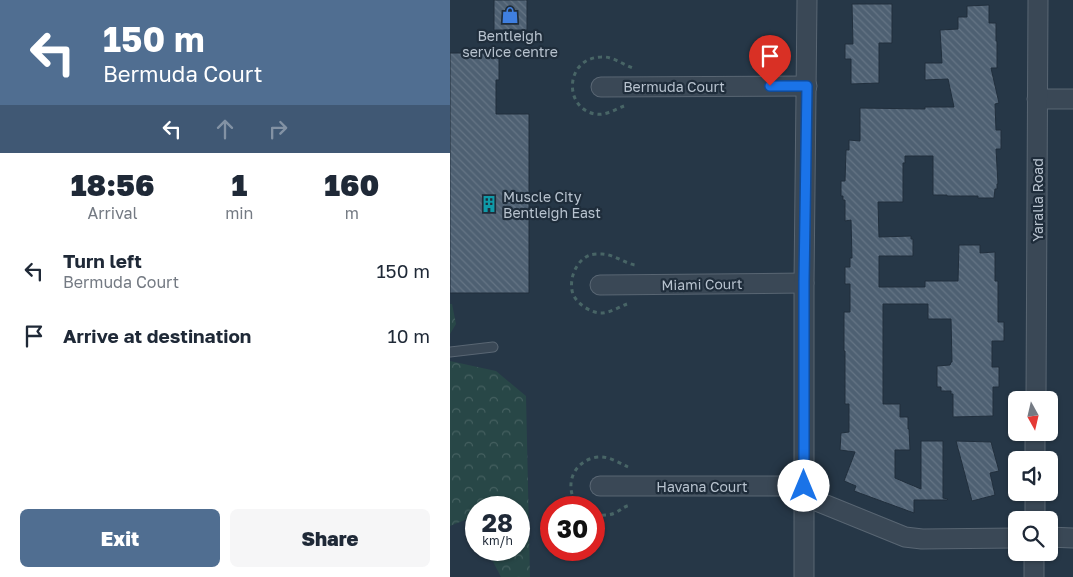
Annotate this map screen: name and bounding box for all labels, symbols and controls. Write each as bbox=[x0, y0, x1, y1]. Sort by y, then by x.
shop icon: Bentleigh service centre bbox=[500, 5, 520, 25]
text: 150 m bbox=[103, 18, 205, 60]
icon: left bbox=[20, 20, 85, 85]
place label: Bentleigh service centre bbox=[462, 27, 558, 60]
pin bbox=[749, 35, 791, 86]
icon: arrive bbox=[756, 42, 784, 70]
text: Bermuda Court bbox=[103, 60, 263, 87]
street label: Bermuda Court bbox=[623, 78, 725, 95]
icon: left bbox=[158, 115, 186, 143]
icon: ahead bbox=[211, 115, 239, 143]
icon: right bbox=[264, 115, 292, 143]
street label: Yaralla Road bbox=[1029, 158, 1046, 242]
text: 18:56 bbox=[71, 167, 154, 203]
text: 1 bbox=[231, 167, 247, 203]
text: 160 bbox=[324, 167, 379, 203]
place label: Muscle City Bentleigh East bbox=[503, 188, 601, 221]
building icon: Muscle City Bentleigh East bbox=[479, 194, 499, 214]
text: Arrival bbox=[88, 203, 138, 223]
text: min bbox=[225, 203, 253, 223]
text: m bbox=[345, 203, 359, 223]
text: Turn left bbox=[63, 249, 142, 272]
icon: left bbox=[20, 257, 48, 285]
text: 150 m bbox=[376, 259, 430, 282]
text: Bermuda Court bbox=[63, 272, 179, 292]
street label: Miami Court bbox=[661, 275, 743, 293]
icon: arrive bbox=[20, 322, 48, 350]
text: Arrive at destination bbox=[63, 324, 251, 347]
text: 10 m bbox=[387, 324, 430, 347]
north arrow bbox=[1008, 391, 1058, 441]
map controls bbox=[1008, 391, 1058, 561]
button: sound bbox=[1008, 451, 1058, 501]
position arrow bbox=[777, 459, 829, 511]
street label: Havana Court bbox=[656, 478, 748, 495]
speed limit sign: 30 bbox=[540, 496, 605, 561]
text: 28 bbox=[482, 507, 513, 538]
button: Exit bbox=[20, 509, 220, 567]
button: Share bbox=[230, 509, 430, 567]
button: search bbox=[1008, 511, 1058, 561]
text: km/h bbox=[482, 533, 513, 548]

